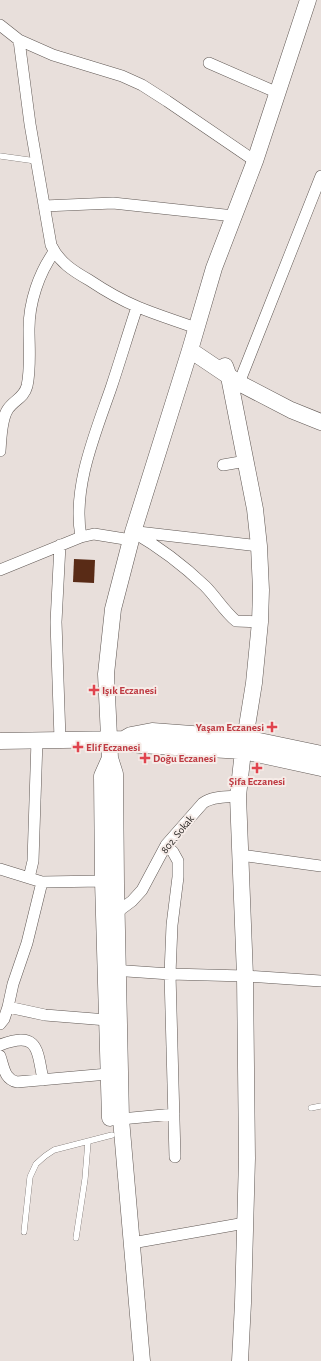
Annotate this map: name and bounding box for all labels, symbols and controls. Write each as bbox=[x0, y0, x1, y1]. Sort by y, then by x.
marker: Işık Eczanesi bbox=[89, 685, 99, 695]
place label: Işık Eczanesi bbox=[102, 685, 157, 696]
place label: Yaşam Eczanesi bbox=[196, 722, 264, 733]
marker: Yaşam Eczanesi bbox=[267, 722, 277, 732]
marker: Elif Eczanesi bbox=[73, 742, 83, 752]
place label: Elif Eczanesi bbox=[86, 742, 141, 753]
marker: Doğu Eczanesi bbox=[140, 753, 150, 763]
place label: Doğu Eczanesi bbox=[153, 753, 216, 764]
marker: Şifa Eczanesi bbox=[252, 763, 262, 773]
place label: Şifa Eczanesi bbox=[229, 776, 285, 787]
street label: 802. Sokak bbox=[159, 813, 196, 856]

